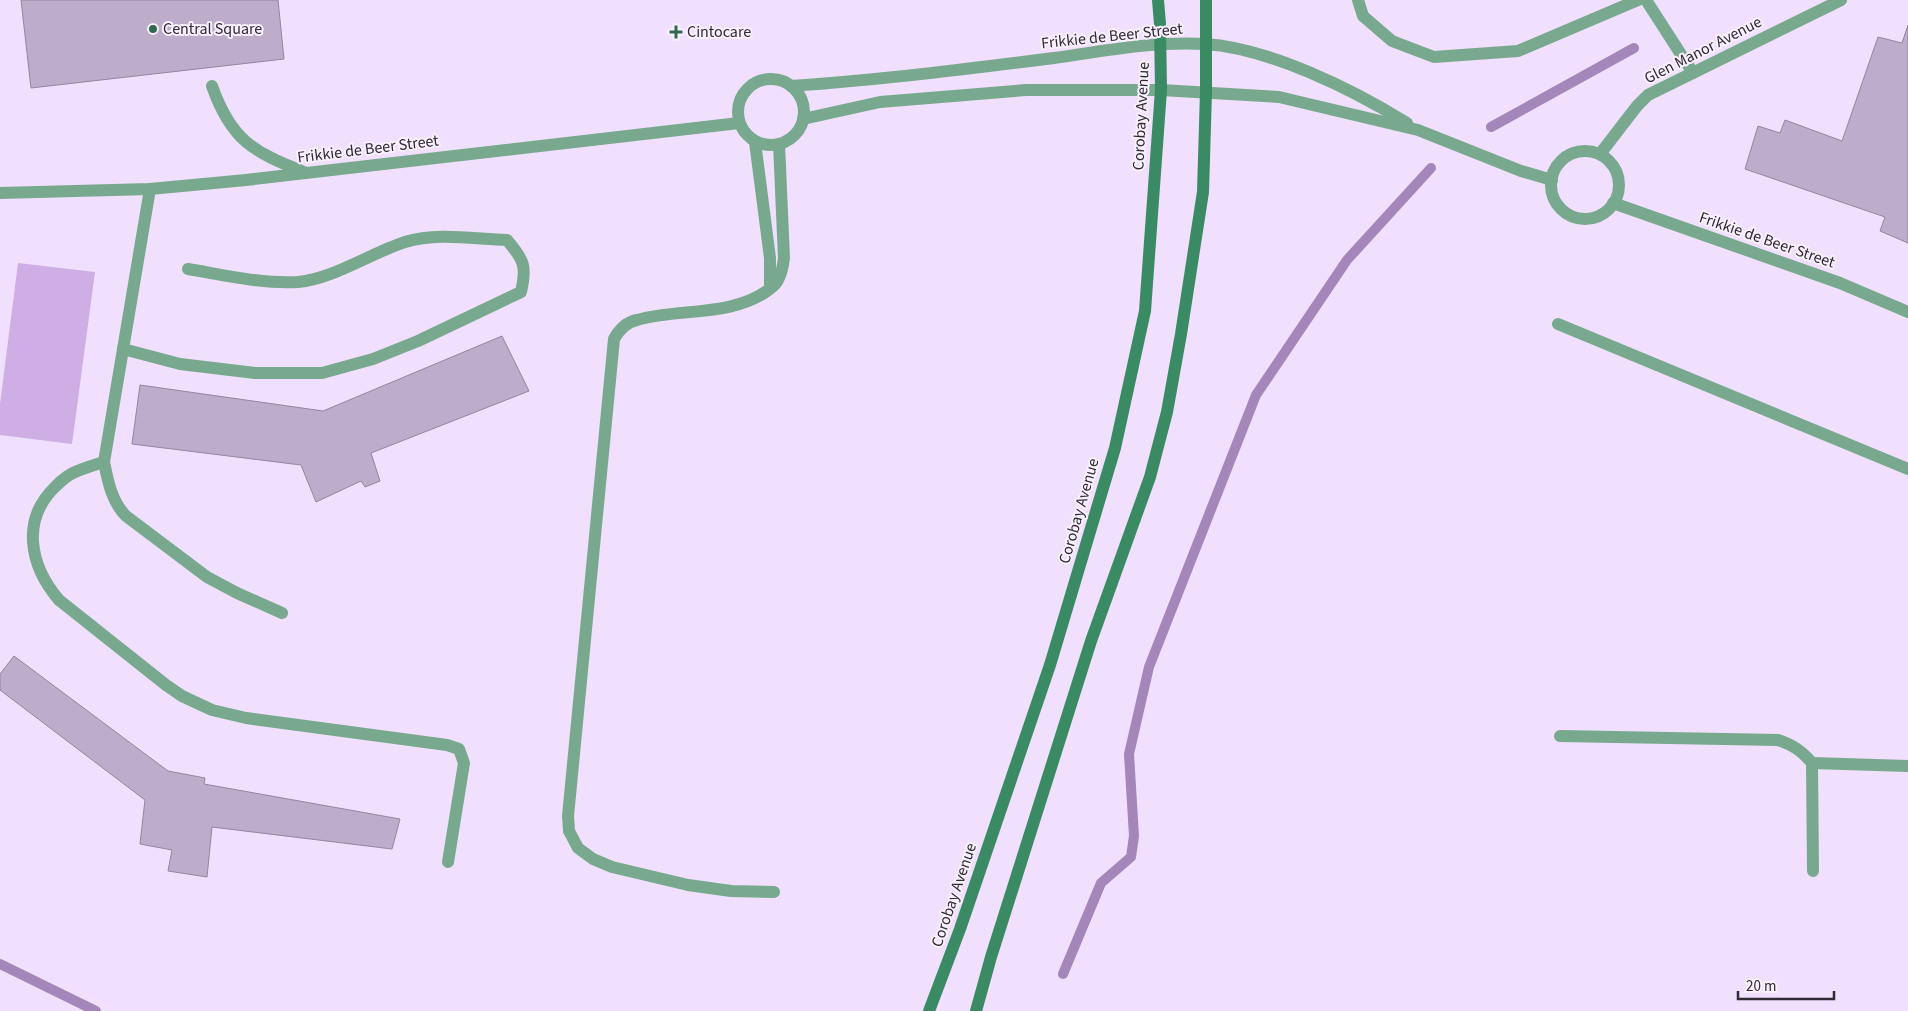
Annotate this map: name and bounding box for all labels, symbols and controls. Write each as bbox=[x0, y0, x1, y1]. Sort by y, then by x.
street label: Glen Manor Avenue bbox=[1641, 11, 1766, 89]
place label: Central Square bbox=[163, 18, 262, 40]
street label: Frikkie de Beer Street bbox=[1040, 18, 1184, 54]
place label: Cintocare bbox=[687, 21, 751, 43]
marker: Central Square bbox=[147, 23, 159, 35]
marker: Cintocare bbox=[669, 25, 683, 39]
street label: Corobay Avenue bbox=[1127, 61, 1155, 171]
street label: Frikkie de Beer Street bbox=[296, 129, 440, 169]
street label: Frikkie de Beer Street bbox=[1696, 206, 1838, 274]
street label: Corobay Avenue bbox=[1053, 456, 1105, 566]
street label: Corobay Avenue bbox=[926, 840, 982, 950]
scale bar bbox=[1738, 968, 1834, 1000]
text: 20 m bbox=[1746, 976, 1776, 997]

